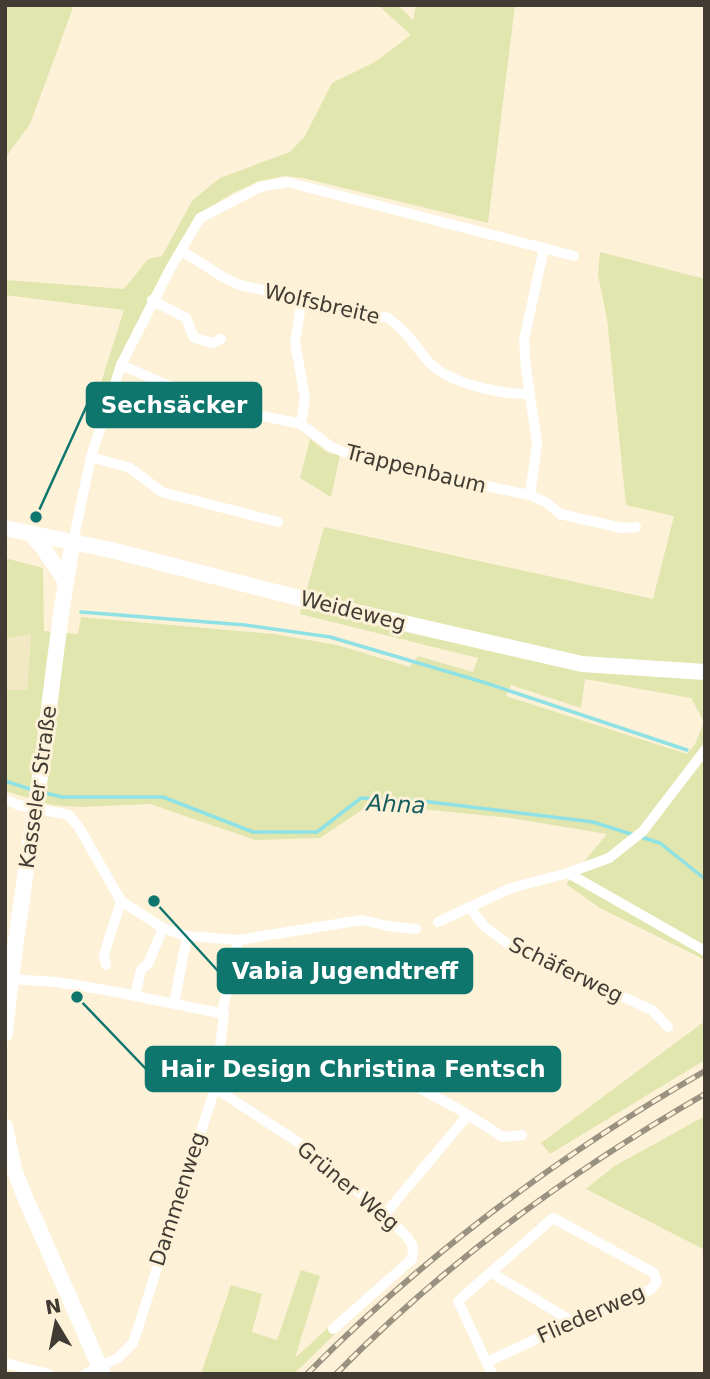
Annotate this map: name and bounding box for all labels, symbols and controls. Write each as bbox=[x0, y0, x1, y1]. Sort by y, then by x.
street label: Wolfsbreite bbox=[262, 279, 382, 329]
callout: Sechsäcker bbox=[87, 383, 261, 427]
text: Sechsäcker bbox=[101, 392, 248, 418]
street label: Trappenbaum bbox=[342, 440, 489, 498]
street label: Weideweg bbox=[298, 586, 408, 636]
street label: Kasseler Straße bbox=[15, 704, 61, 870]
water label: Ahna bbox=[364, 789, 426, 819]
street label: Schäferweg bbox=[505, 932, 627, 1008]
callout: Vabia Jugendtreff bbox=[218, 949, 472, 993]
text: Vabia Jugendtreff bbox=[232, 958, 459, 984]
callout: Hair Design Christina Fentsch bbox=[146, 1047, 560, 1091]
text: Hair Design Christina Fentsch bbox=[160, 1056, 546, 1082]
street label: Dammenweg bbox=[145, 1129, 211, 1269]
street label: Grüner Weg bbox=[292, 1136, 404, 1236]
street label: Fliederweg bbox=[534, 1280, 648, 1348]
north arrow bbox=[21, 1288, 91, 1358]
text: N bbox=[43, 1294, 63, 1318]

